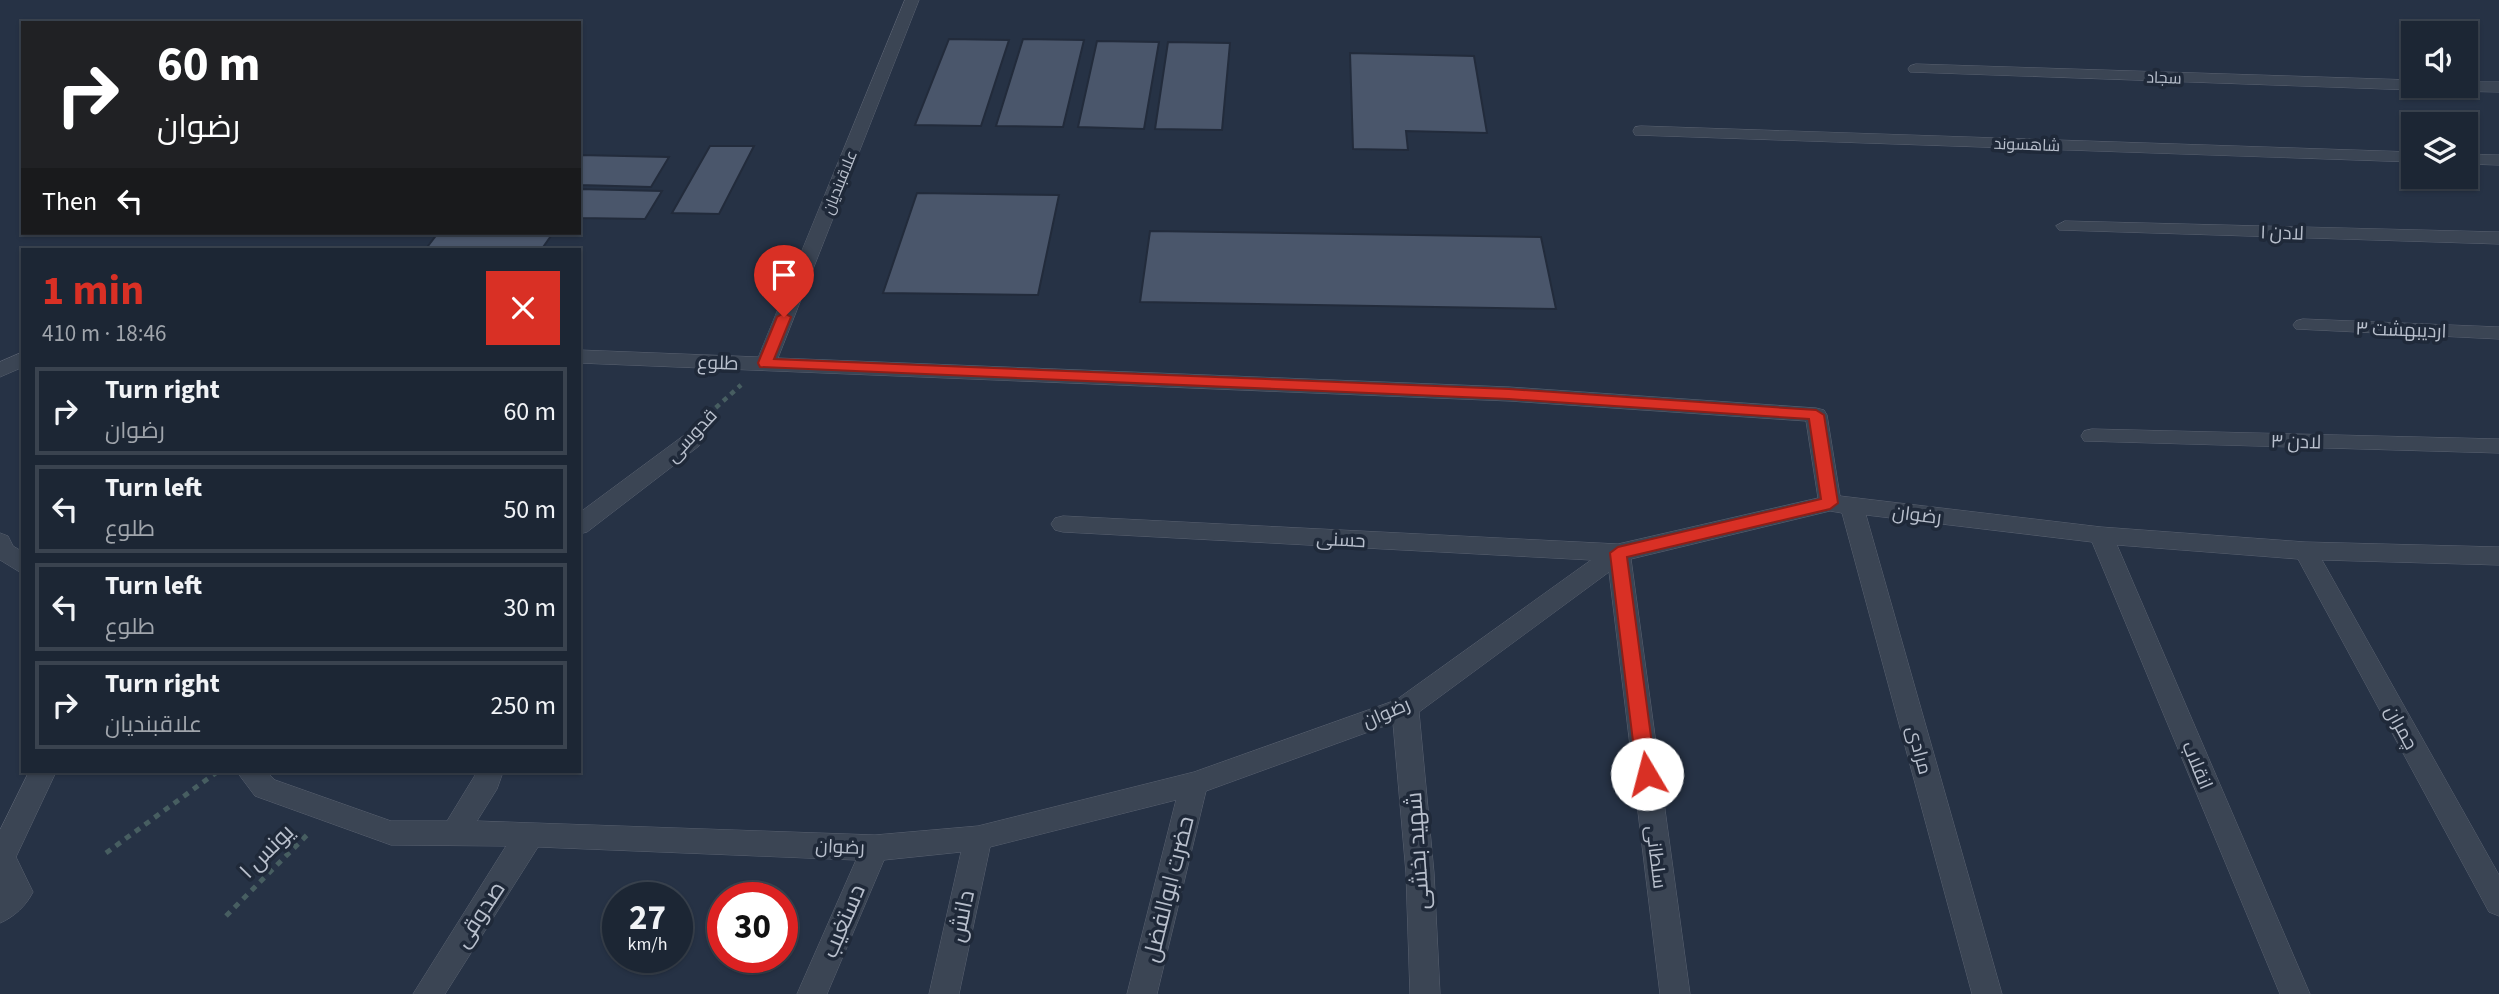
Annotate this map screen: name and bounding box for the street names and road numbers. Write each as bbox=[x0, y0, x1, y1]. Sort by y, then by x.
street label: سجاد bbox=[2146, 66, 2182, 90]
street label: شاهسوند bbox=[1993, 133, 2061, 157]
street label: علاقبندیان bbox=[817, 147, 863, 218]
street label: لادن ۱ bbox=[2260, 219, 2304, 248]
street label: اردیبهشت ۳ bbox=[2355, 315, 2447, 346]
street label: طلوع bbox=[697, 349, 739, 378]
street label: قدوسی bbox=[660, 403, 724, 469]
street label: لادن ۳ bbox=[2270, 429, 2322, 456]
street label: رضوان bbox=[1891, 499, 1943, 532]
street label: حسنی bbox=[1316, 526, 1366, 555]
street label: رضوان bbox=[1359, 691, 1415, 735]
street label: چمران bbox=[2378, 701, 2424, 755]
street label: مرادی bbox=[1899, 723, 1938, 778]
street label: انقلاب bbox=[2174, 737, 2219, 794]
street label: شهید بخشی bbox=[1397, 791, 1438, 911]
street label: حضرت ابوالفضل bbox=[1134, 812, 1203, 966]
street label: یونس ۱ bbox=[231, 816, 301, 886]
street label: سلطانی bbox=[1638, 824, 1673, 890]
street label: رضوان bbox=[815, 833, 865, 862]
street label: صدوقی bbox=[446, 874, 513, 954]
street label: دستغیب bbox=[813, 879, 874, 963]
street label: دانش bbox=[940, 887, 983, 945]

